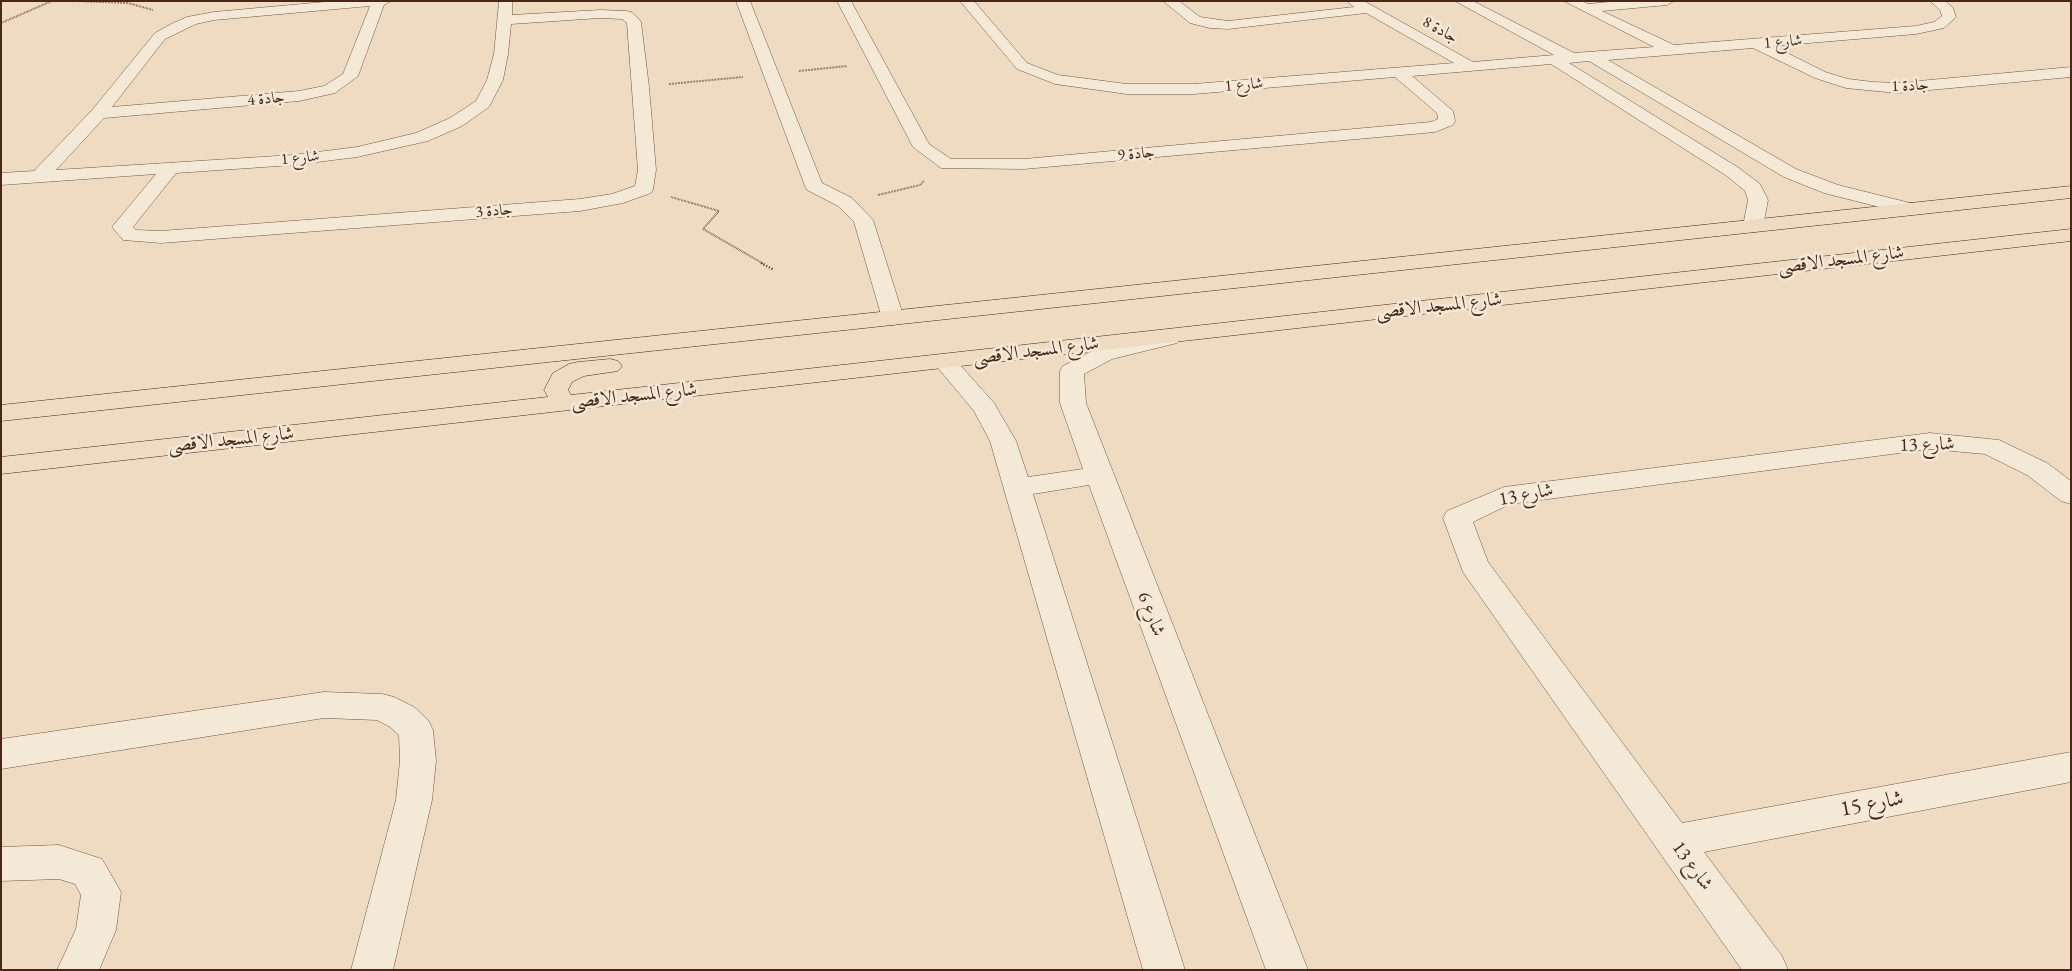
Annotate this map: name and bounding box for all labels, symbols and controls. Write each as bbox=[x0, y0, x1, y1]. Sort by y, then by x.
street label: جادة 8 bbox=[1419, 13, 1461, 47]
street label: شارع 1 bbox=[1763, 31, 1803, 53]
street label: شارع 1 bbox=[1224, 74, 1264, 96]
street label: جادة 1 bbox=[1891, 75, 1929, 97]
street label: جادة 4 bbox=[247, 88, 285, 110]
street label: جادة 9 bbox=[1117, 143, 1155, 165]
street label: شارع 1 bbox=[280, 146, 320, 170]
street label: جادة 3 bbox=[475, 200, 513, 222]
street label: شارع المسجد الاقصى bbox=[1777, 241, 1905, 279]
street label: شارع المسجد الاقصى bbox=[1375, 288, 1503, 324]
street label: شارع المسجد الاقصى bbox=[972, 332, 1100, 370]
street label: شارع المسجد الاقصى bbox=[570, 378, 698, 414]
street label: شارع المسجد الاقصى bbox=[167, 422, 295, 458]
street label: شارع 13 bbox=[1899, 433, 1955, 457]
street label: شارع 13 bbox=[1497, 479, 1555, 511]
street label: شارع 6 bbox=[1132, 588, 1170, 640]
street label: شارع 15 bbox=[1838, 785, 1906, 823]
street label: شارع 13 bbox=[1667, 837, 1717, 895]

